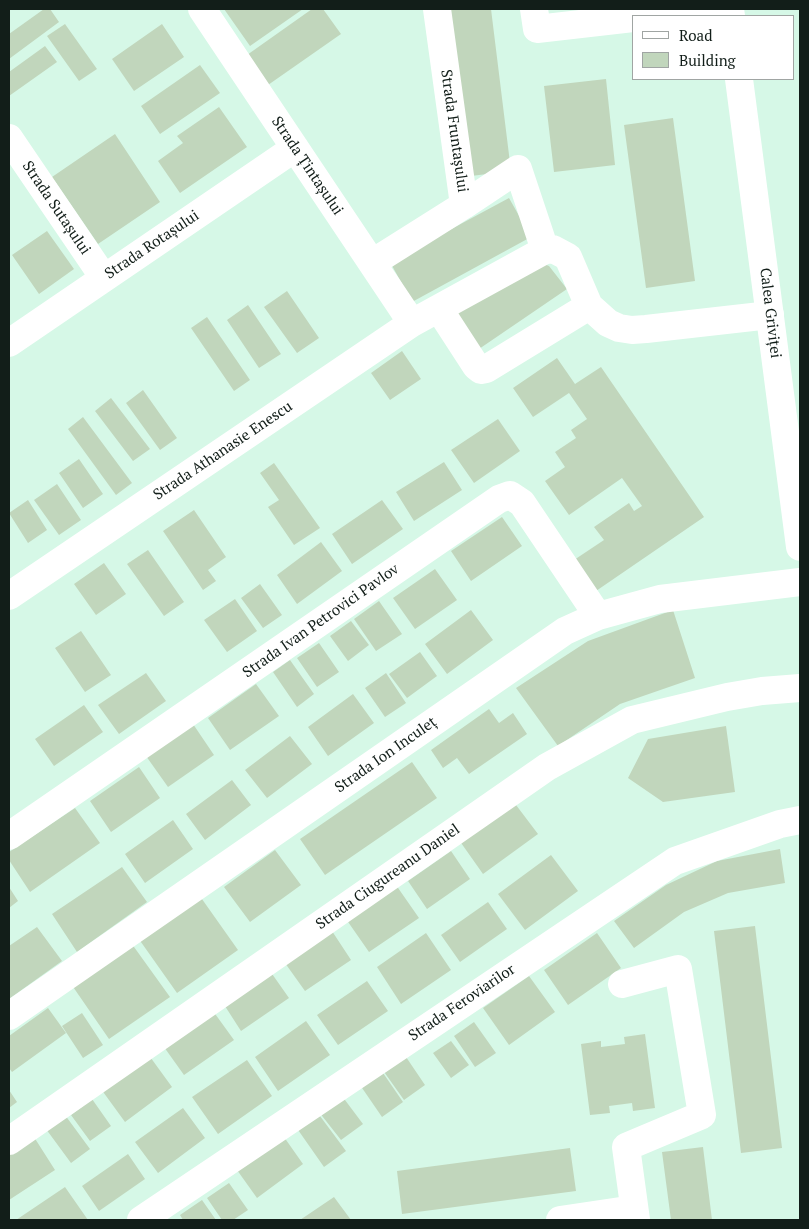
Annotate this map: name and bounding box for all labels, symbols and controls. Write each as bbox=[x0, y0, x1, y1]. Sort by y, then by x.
legend bbox=[632, 15, 794, 80]
text: Road bbox=[679, 25, 712, 45]
text: Building bbox=[679, 50, 736, 70]
street label: Strada Fruntașului bbox=[436, 68, 472, 194]
street label: Strada Țintașului bbox=[267, 113, 347, 219]
street label: Strada Sutașului bbox=[18, 158, 94, 258]
street label: Strada Rotașului bbox=[101, 207, 203, 283]
street label: Calea Griviței bbox=[756, 267, 784, 359]
street label: Strada Athanasie Enescu bbox=[150, 398, 296, 504]
street label: Strada Ivan Petrovici Pavlov bbox=[239, 560, 403, 682]
street label: Strada Ion Inculeț bbox=[332, 713, 440, 797]
street label: Strada Ciugureanu Daniel bbox=[313, 820, 463, 934]
street label: Strada Feroviarilor bbox=[405, 961, 519, 1045]

